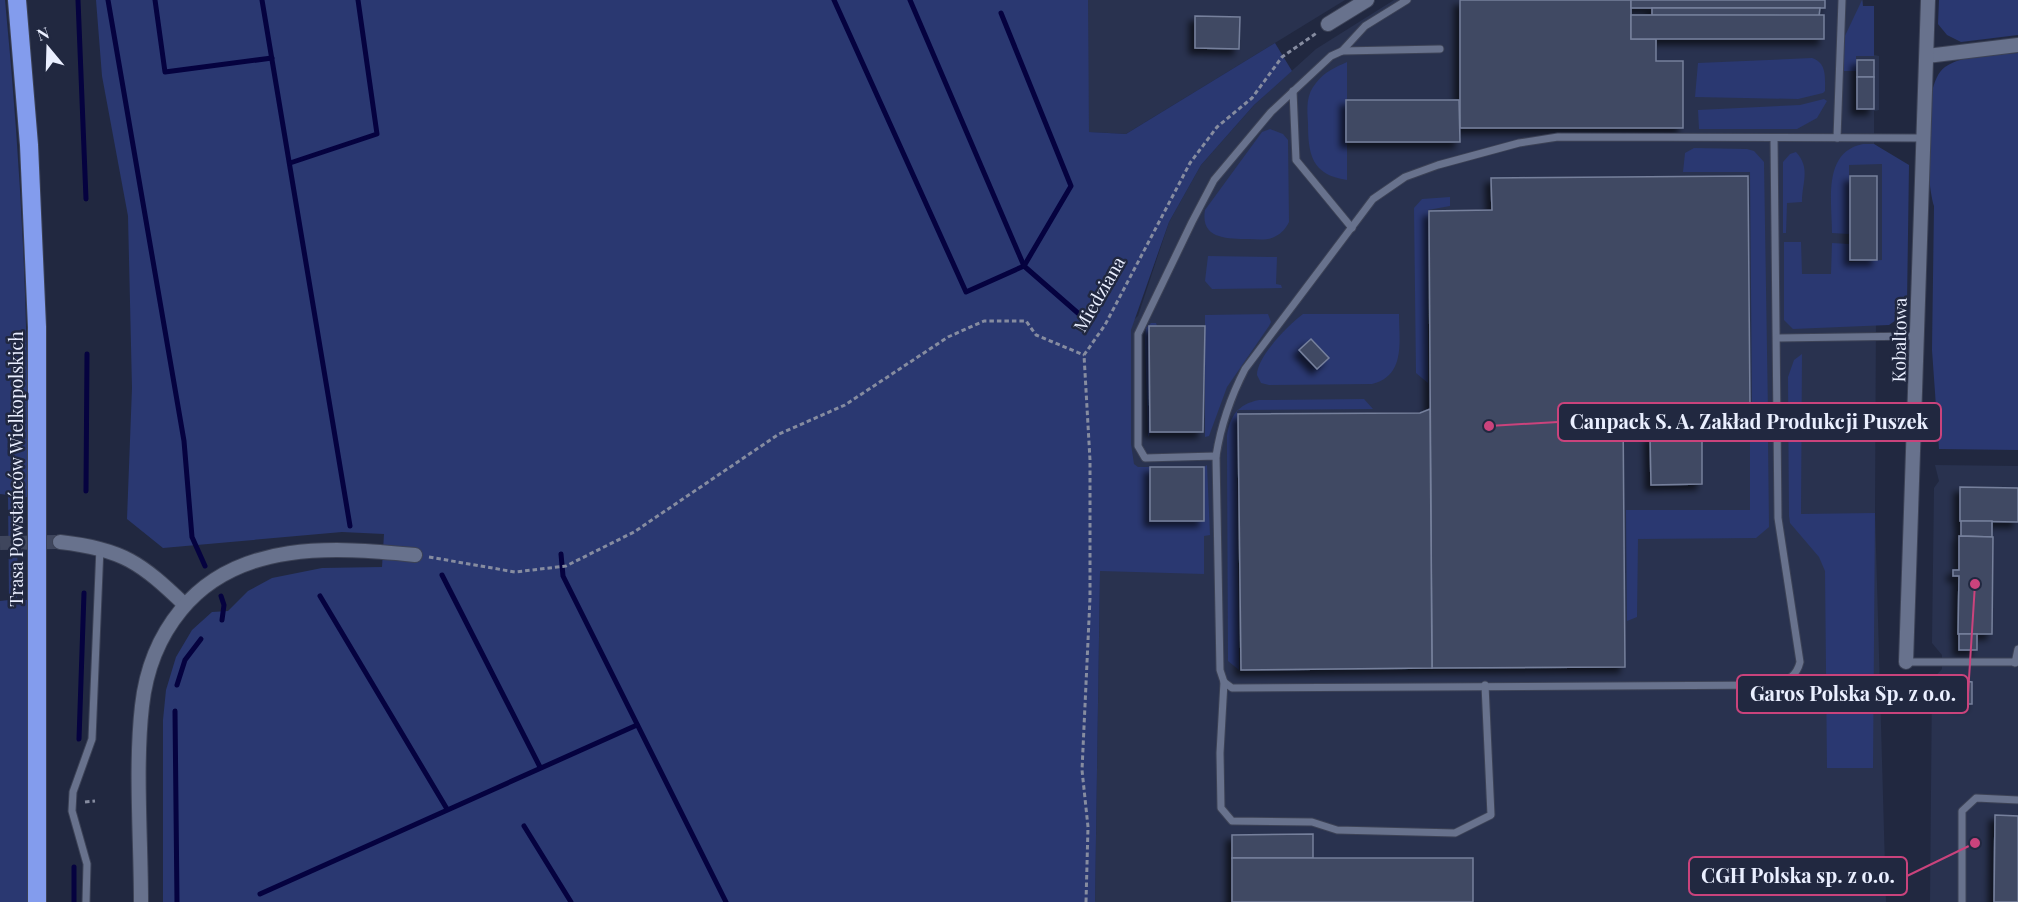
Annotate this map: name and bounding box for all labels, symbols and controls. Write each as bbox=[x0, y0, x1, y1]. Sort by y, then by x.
north arrow bbox=[18, 18, 78, 78]
text: N bbox=[34, 21, 52, 45]
street label: Miedziana bbox=[1068, 252, 1130, 336]
street label: Kobaltowa bbox=[1886, 297, 1912, 383]
street label: Trasa Powstańców Wielkopolskich bbox=[4, 331, 28, 607]
callout: Canpack S. A. Zakład Produkcji Puszek bbox=[1558, 403, 1941, 441]
text: Canpack S. A. Zakład Produkcji Puszek bbox=[1570, 407, 1929, 434]
callout: Garos Polska Sp. z o.o. bbox=[1737, 675, 1968, 713]
text: Garos Polska Sp. z o.o. bbox=[1750, 679, 1956, 706]
callout: CGH Polska sp. z o.o. bbox=[1689, 857, 1907, 895]
text: CGH Polska sp. z o.o. bbox=[1701, 861, 1895, 888]

